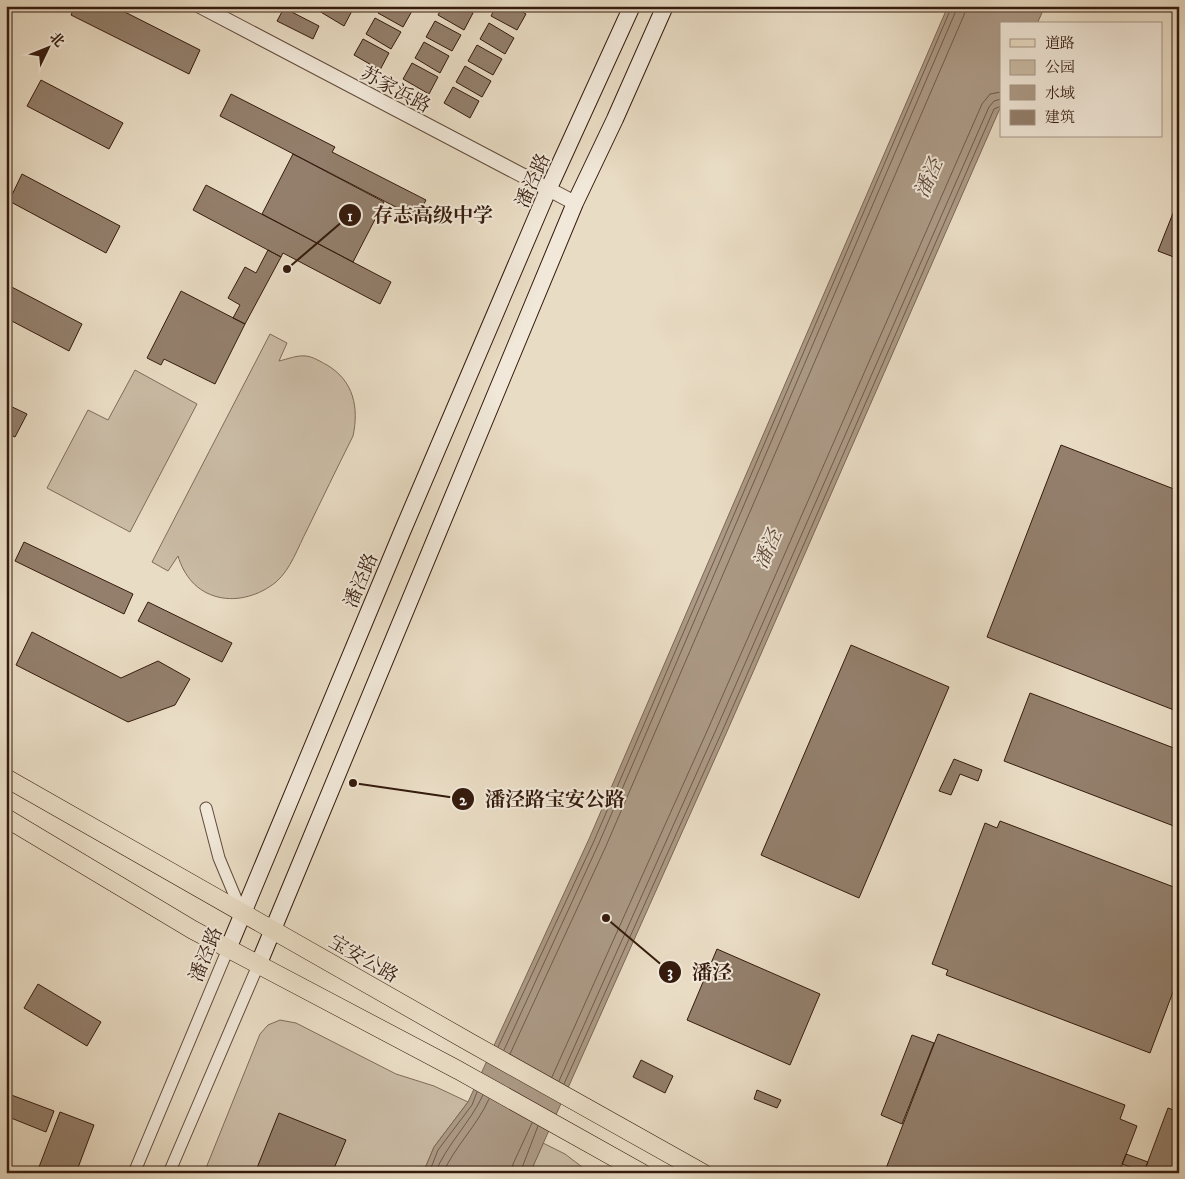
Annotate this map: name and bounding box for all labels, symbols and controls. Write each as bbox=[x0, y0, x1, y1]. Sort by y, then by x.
north arrow bbox=[22, 22, 72, 72]
legend bbox=[1000, 22, 1162, 138]
text: 北 bbox=[45, 29, 68, 51]
text: 道路 bbox=[1045, 34, 1075, 53]
text: 公园 bbox=[1045, 58, 1075, 77]
street label: 苏家浜路 bbox=[356, 62, 434, 118]
text: 水域 bbox=[1045, 84, 1075, 103]
text: 建筑 bbox=[1045, 108, 1075, 127]
street label: 潘泾路 bbox=[511, 150, 555, 211]
water label: 潘泾 bbox=[910, 153, 950, 202]
callout: 存志高级中学 bbox=[338, 198, 503, 233]
text: 存志高级中学 bbox=[373, 204, 493, 229]
text: 1 bbox=[347, 207, 353, 226]
water label: 潘泾 bbox=[749, 524, 789, 573]
street label: 潘泾路 bbox=[340, 550, 383, 611]
callout: 潘泾路宝安公路 bbox=[450, 782, 635, 817]
text: 潘泾路宝安公路 bbox=[485, 788, 625, 813]
text: 2 bbox=[459, 791, 467, 810]
street label: 潘泾路 bbox=[185, 924, 228, 985]
street label: 宝安公路 bbox=[325, 930, 402, 988]
callout: 潘泾 bbox=[657, 954, 742, 989]
text: 潘泾 bbox=[692, 961, 732, 986]
text: 3 bbox=[667, 963, 673, 982]

